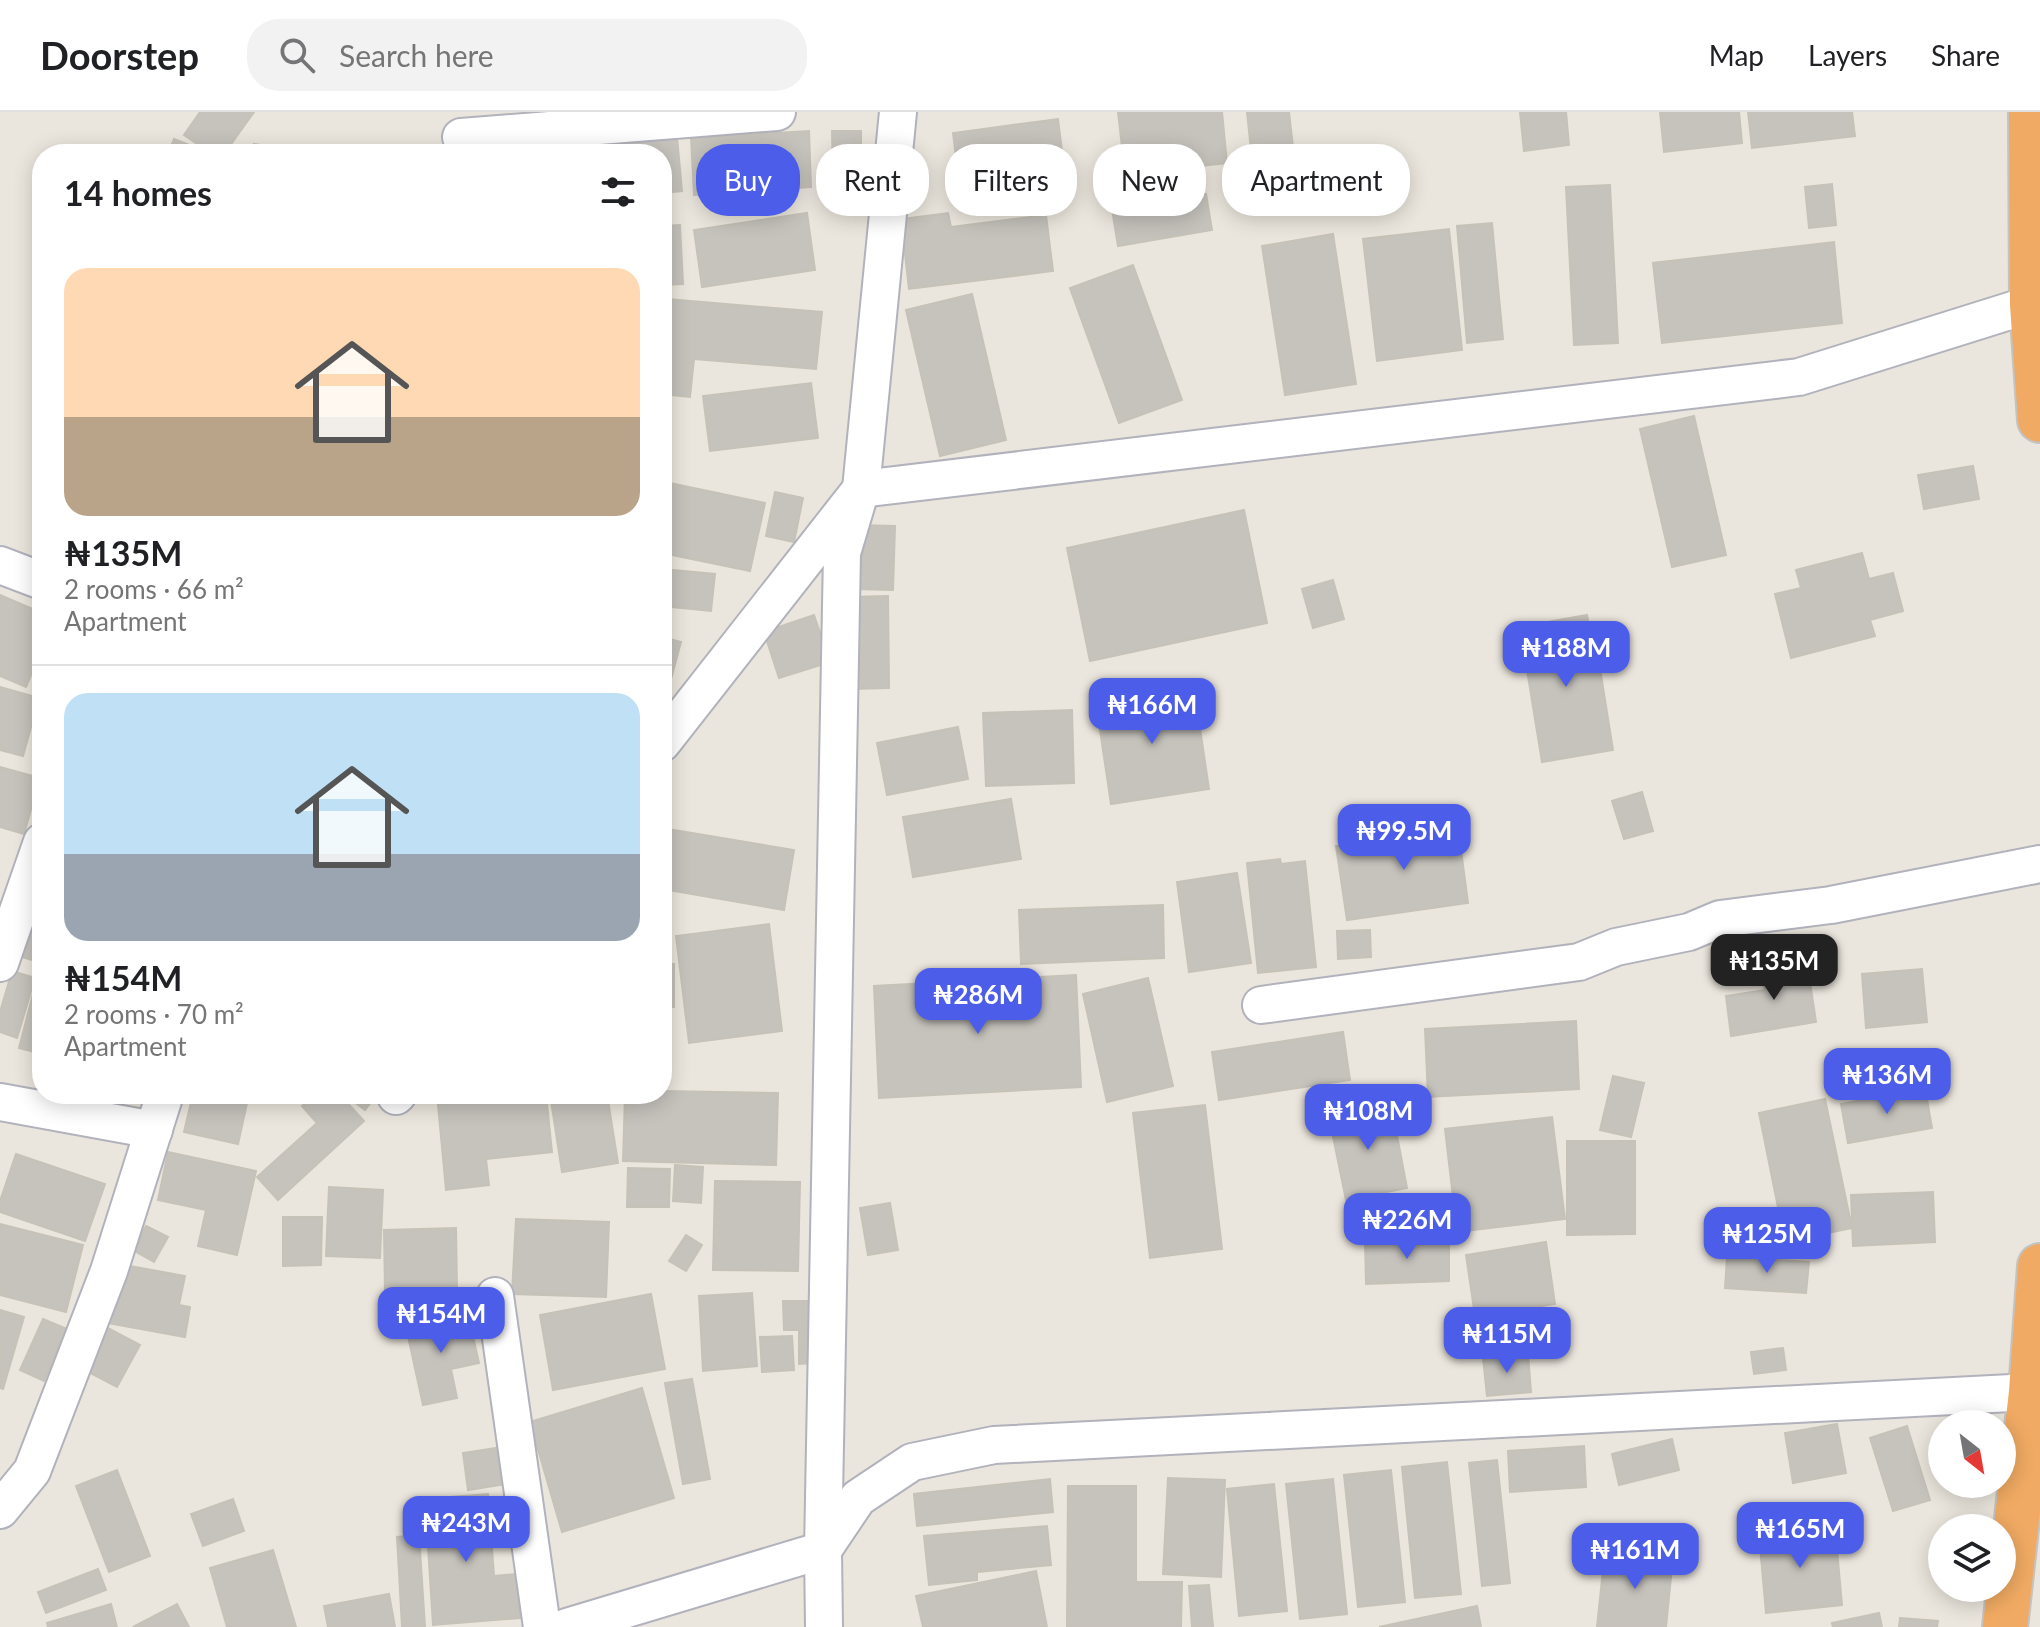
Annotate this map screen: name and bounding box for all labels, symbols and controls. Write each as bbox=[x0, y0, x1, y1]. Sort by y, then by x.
search box bbox=[247, 19, 807, 91]
text: Doorstep bbox=[40, 32, 199, 78]
icon: search bbox=[275, 33, 319, 77]
text: Search here bbox=[339, 37, 494, 73]
text: Map bbox=[1709, 38, 1764, 72]
text: Layers bbox=[1808, 38, 1887, 72]
text: Share bbox=[1931, 38, 2000, 72]
chip: Buy bbox=[696, 144, 800, 216]
chip: Rent bbox=[816, 144, 929, 216]
chip: Filters bbox=[945, 144, 1077, 216]
chip: New bbox=[1093, 144, 1206, 216]
chip: Apartment bbox=[1222, 144, 1410, 216]
icon: filters bbox=[596, 170, 640, 214]
text: 14 homes bbox=[64, 172, 212, 213]
icon: home bbox=[280, 320, 424, 464]
text: ₦135M bbox=[64, 532, 182, 573]
text: 2 rooms · 66 m² bbox=[64, 573, 244, 605]
text: Apartment bbox=[64, 605, 187, 637]
pin: ₦188M bbox=[1510, 621, 1622, 689]
text: ₦188M bbox=[1521, 631, 1611, 663]
pin: ₦166M bbox=[1096, 678, 1208, 746]
text: ₦166M bbox=[1107, 688, 1197, 720]
icon: home bbox=[280, 745, 424, 889]
pin: ₦99.5M bbox=[1339, 804, 1469, 872]
text: ₦99.5M bbox=[1356, 814, 1452, 846]
pin: ₦135M bbox=[1718, 934, 1830, 1002]
text: ₦135M bbox=[1729, 944, 1819, 976]
text: ₦154M bbox=[64, 957, 182, 998]
pin: ₦286M bbox=[922, 968, 1034, 1036]
text: ₦286M bbox=[933, 978, 1023, 1010]
text: 2 rooms · 70 m² bbox=[64, 998, 244, 1030]
text: Apartment bbox=[64, 1030, 187, 1062]
pin: ₦136M bbox=[1831, 1048, 1943, 1116]
text: ₦136M bbox=[1842, 1058, 1932, 1090]
pin: ₦108M bbox=[1312, 1084, 1424, 1152]
text: ₦108M bbox=[1323, 1094, 1413, 1126]
pin: ₦226M bbox=[1351, 1193, 1463, 1261]
text: ₦226M bbox=[1362, 1203, 1452, 1235]
pin: ₦125M bbox=[1711, 1207, 1823, 1275]
text: ₦125M bbox=[1722, 1217, 1812, 1249]
pin: ₦154M bbox=[385, 1287, 497, 1355]
text: ₦154M bbox=[396, 1297, 486, 1329]
pin: ₦115M bbox=[1451, 1307, 1563, 1375]
text: ₦115M bbox=[1462, 1317, 1552, 1349]
north arrow bbox=[1928, 1410, 2016, 1498]
map controls bbox=[1928, 1410, 2016, 1602]
pin: ₦243M bbox=[410, 1496, 522, 1564]
pin: ₦165M bbox=[1744, 1502, 1856, 1570]
text: ₦243M bbox=[421, 1506, 511, 1538]
text: ₦165M bbox=[1755, 1512, 1845, 1544]
button: layers bbox=[1928, 1514, 2016, 1602]
pin: ₦161M bbox=[1579, 1523, 1691, 1591]
text: ₦161M bbox=[1590, 1533, 1680, 1565]

